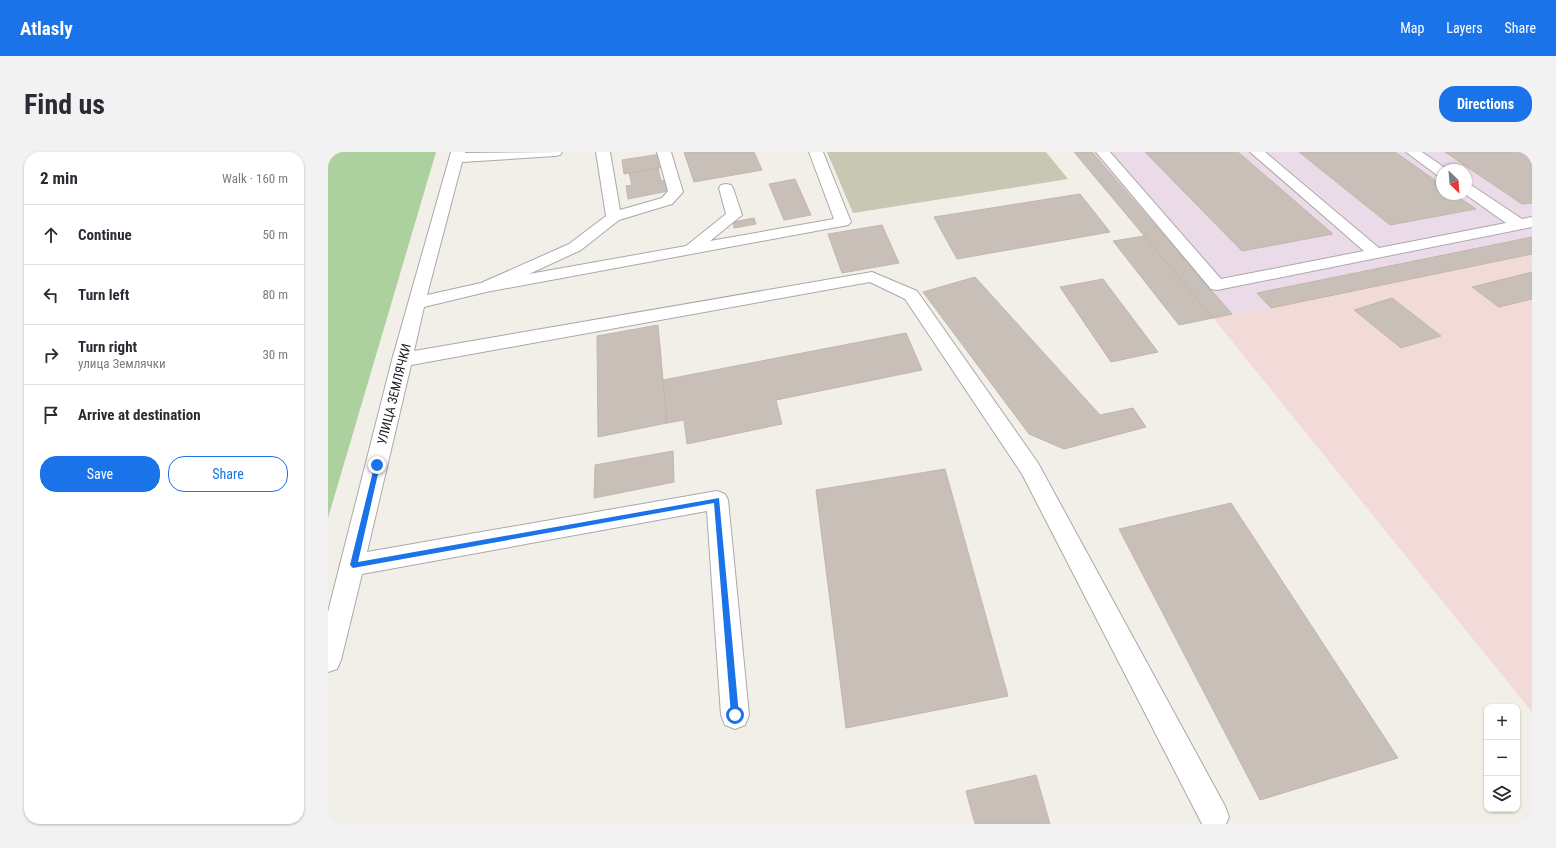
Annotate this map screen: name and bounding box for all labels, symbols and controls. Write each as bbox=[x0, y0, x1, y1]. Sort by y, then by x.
text: Atlasly bbox=[20, 17, 73, 40]
text: Map bbox=[1400, 20, 1424, 36]
text: Layers bbox=[1446, 20, 1483, 36]
text: Share bbox=[1505, 20, 1536, 36]
button: Directions bbox=[1439, 86, 1532, 122]
text: Find us bbox=[24, 88, 105, 121]
north arrow bbox=[1436, 164, 1472, 200]
text: 2 min bbox=[40, 168, 78, 188]
text: Walk · 160 m bbox=[222, 171, 288, 186]
icon: ahead bbox=[40, 224, 62, 246]
text: Continue bbox=[78, 226, 132, 244]
text: 50 m bbox=[262, 227, 288, 242]
icon: left bbox=[40, 284, 62, 306]
text: Turn left bbox=[78, 286, 129, 304]
text: 80 m bbox=[262, 287, 288, 302]
text: Turn right bbox=[78, 338, 137, 356]
street label: УЛИЦА ЗЕМЛЯЧКИ bbox=[374, 342, 414, 446]
icon: right bbox=[40, 344, 62, 366]
text: 30 m bbox=[262, 347, 288, 362]
text: улица Землячки bbox=[78, 356, 166, 371]
icon: arrive bbox=[40, 404, 62, 426]
text: Arrive at destination bbox=[78, 406, 201, 424]
button: Save bbox=[40, 456, 160, 492]
button: Share bbox=[168, 456, 288, 492]
route end bbox=[368, 456, 386, 474]
map controls bbox=[1484, 704, 1520, 812]
button: + bbox=[1484, 704, 1520, 740]
route start bbox=[726, 706, 744, 724]
button: − bbox=[1484, 740, 1520, 776]
button: layers bbox=[1484, 776, 1520, 812]

